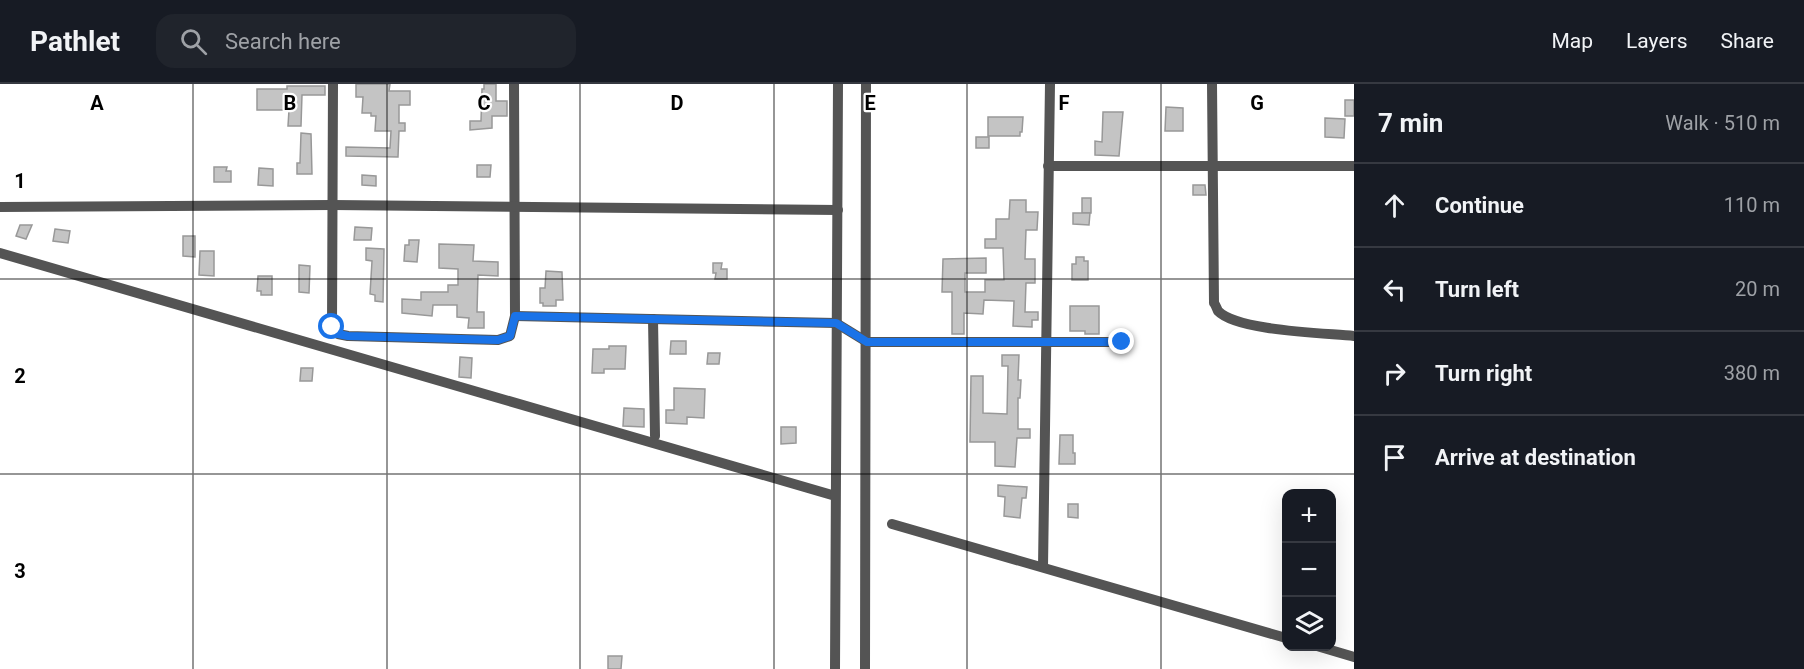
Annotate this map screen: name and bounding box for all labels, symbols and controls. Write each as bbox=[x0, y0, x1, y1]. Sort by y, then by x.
search box bbox=[156, 14, 576, 68]
text: Pathlet bbox=[30, 25, 120, 58]
icon: search bbox=[177, 25, 210, 58]
text: Search here bbox=[225, 29, 341, 54]
text: Map bbox=[1551, 29, 1593, 53]
text: Layers bbox=[1626, 29, 1687, 53]
text: Share bbox=[1720, 29, 1774, 53]
text: A bbox=[90, 91, 104, 115]
text: B bbox=[284, 91, 296, 115]
text: C bbox=[477, 91, 491, 115]
text: D bbox=[671, 91, 684, 115]
text: E bbox=[864, 91, 876, 115]
text: F bbox=[1059, 91, 1070, 115]
text: G bbox=[1250, 91, 1264, 115]
text: 7 min bbox=[1378, 108, 1443, 138]
text: Walk · 510 m bbox=[1665, 111, 1780, 135]
text: 1 bbox=[14, 169, 26, 193]
icon: ahead bbox=[1378, 189, 1411, 222]
text: Continue bbox=[1435, 193, 1524, 218]
text: 110 m bbox=[1724, 193, 1780, 217]
icon: left bbox=[1378, 273, 1411, 306]
text: Turn left bbox=[1435, 277, 1519, 302]
text: 20 m bbox=[1735, 277, 1780, 301]
route start bbox=[318, 313, 344, 339]
route end bbox=[1108, 328, 1134, 354]
icon: right bbox=[1378, 357, 1411, 390]
text: Turn right bbox=[1435, 361, 1532, 386]
text: 380 m bbox=[1724, 361, 1780, 385]
text: 2 bbox=[14, 364, 26, 388]
icon: arrive bbox=[1378, 441, 1411, 474]
text: Arrive at destination bbox=[1435, 445, 1636, 470]
map controls bbox=[1282, 489, 1336, 651]
button: + bbox=[1282, 489, 1336, 543]
button: − bbox=[1282, 543, 1336, 597]
text: 3 bbox=[14, 559, 26, 583]
button: layers bbox=[1282, 597, 1336, 651]

